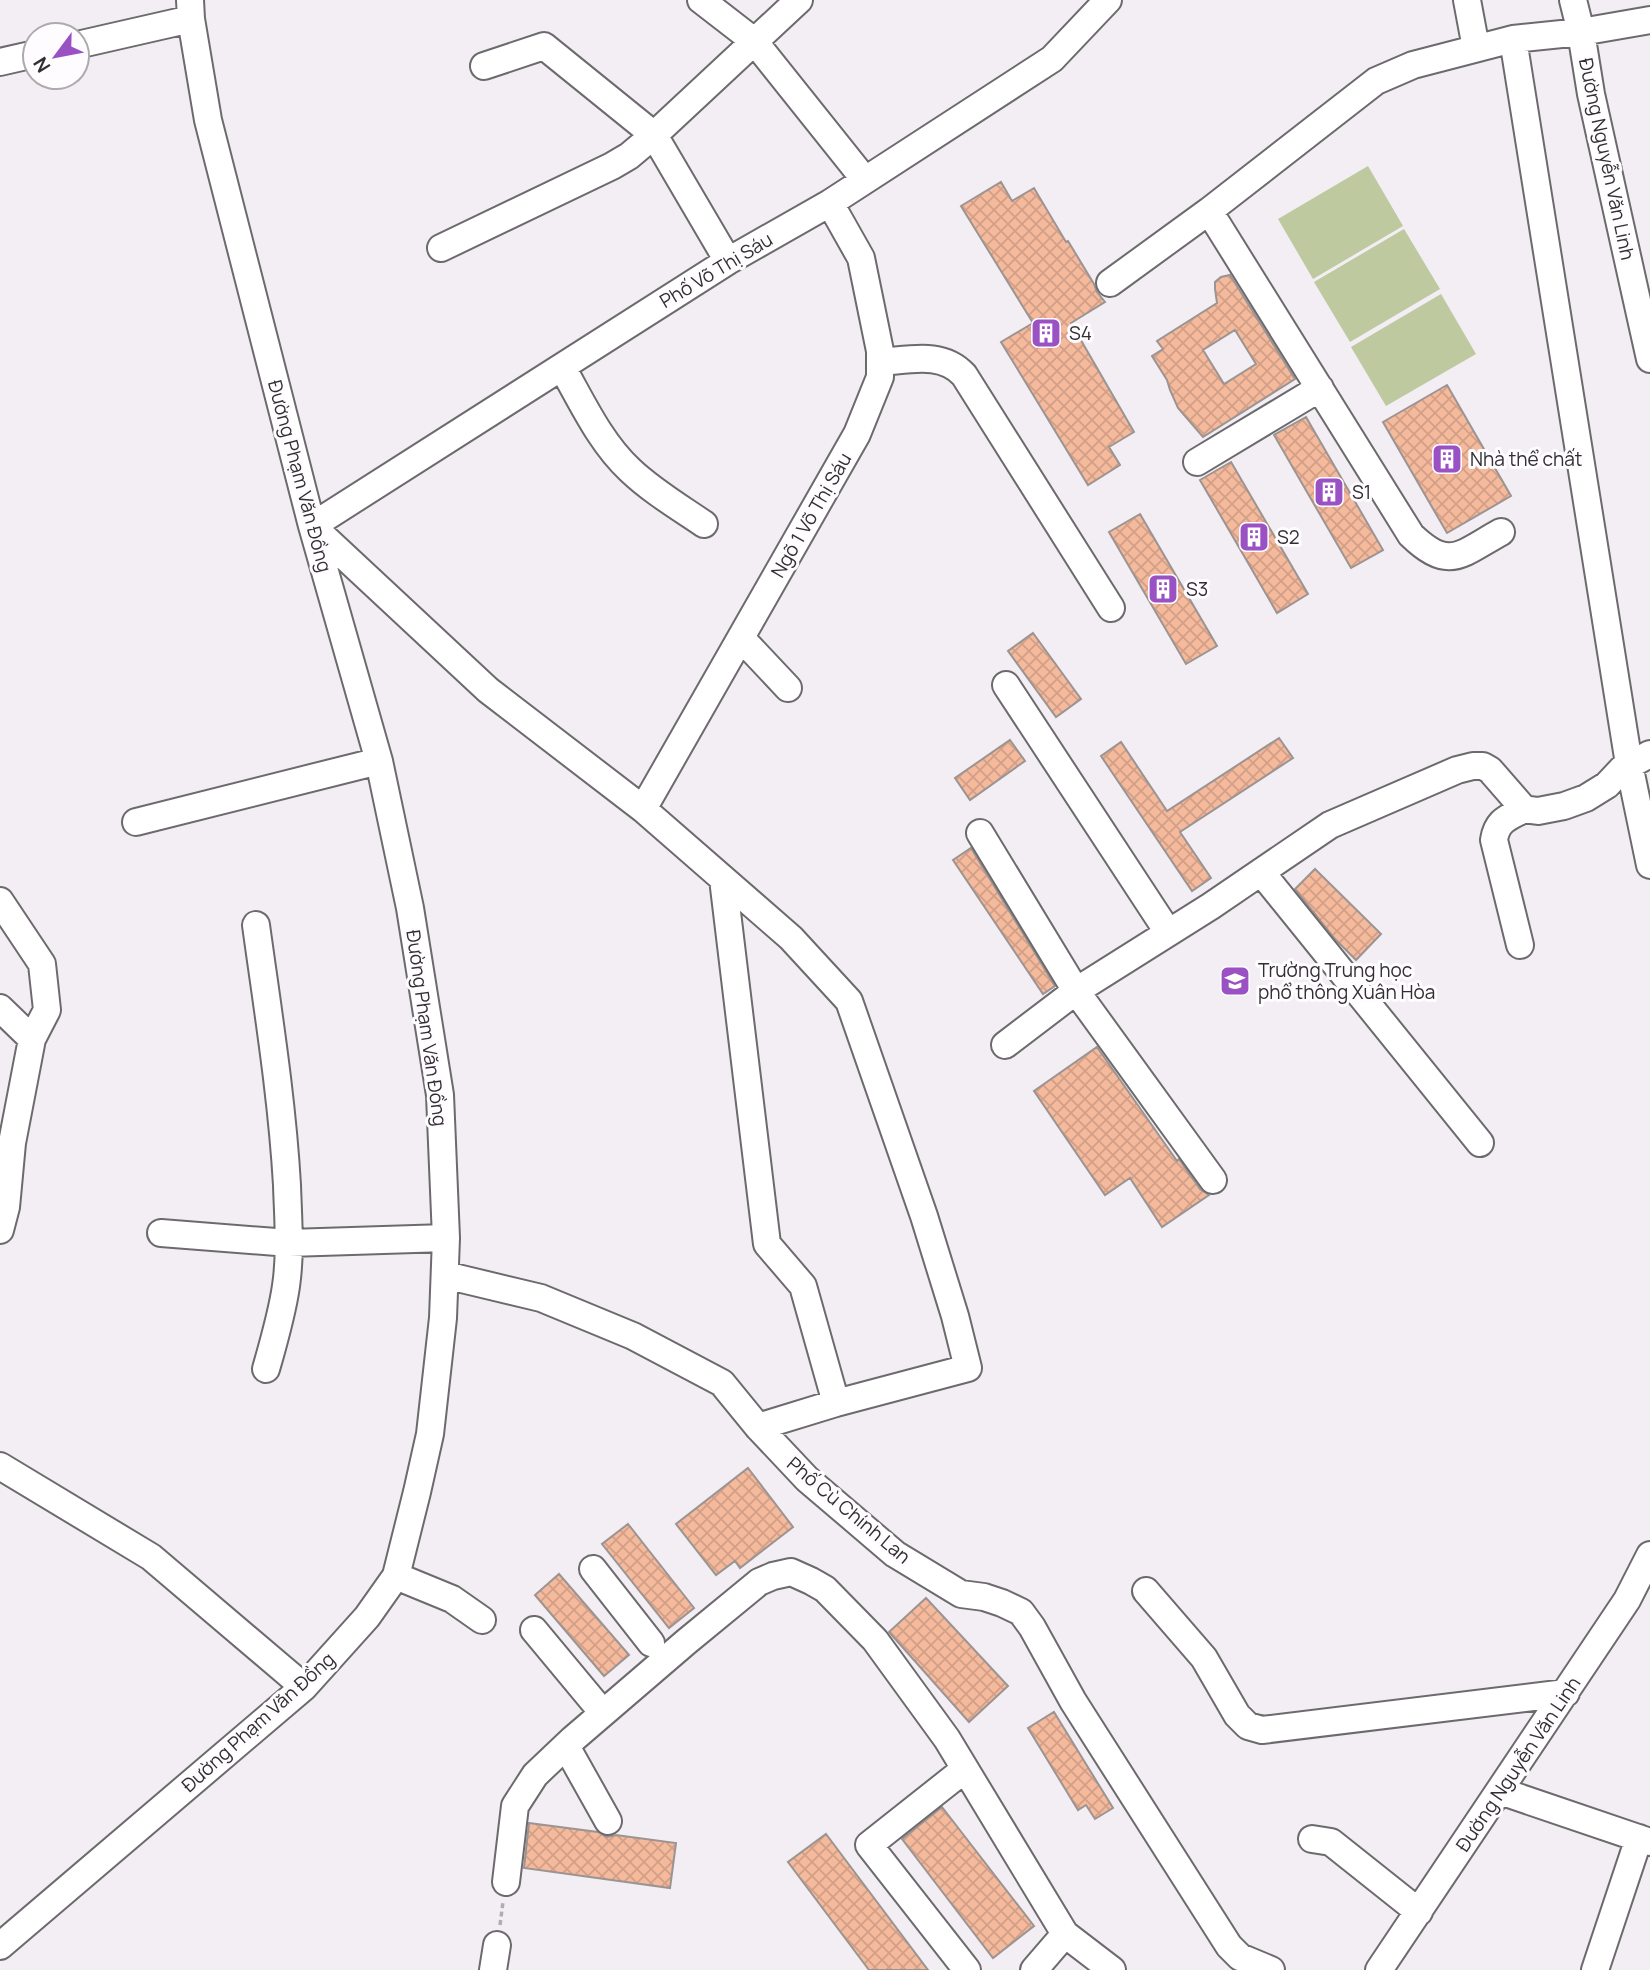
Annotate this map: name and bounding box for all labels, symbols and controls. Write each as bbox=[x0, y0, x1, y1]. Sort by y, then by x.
north arrow bbox=[21, 21, 91, 91]
text: N bbox=[27, 52, 56, 78]
street label: Đường Nguyễn Văn Linh bbox=[1573, 56, 1641, 262]
street label: Phố Võ Thị Sáu bbox=[655, 226, 777, 314]
building icon: S4 bbox=[1029, 316, 1063, 350]
place label: S4 bbox=[1069, 320, 1092, 346]
street label: Đường Phạm Văn Đồng bbox=[262, 377, 338, 575]
building icon: Nhà thể chất bbox=[1430, 442, 1464, 476]
place label: Nhà thể chất bbox=[1470, 446, 1582, 472]
street label: Ngõ 1 Võ Thị Sáu bbox=[765, 448, 857, 582]
building icon: S1 bbox=[1312, 475, 1346, 509]
place label: S1 bbox=[1352, 479, 1371, 505]
building icon: S2 bbox=[1237, 520, 1271, 554]
place label: S2 bbox=[1277, 524, 1300, 550]
building icon: S3 bbox=[1146, 572, 1180, 606]
place label: S3 bbox=[1186, 576, 1208, 602]
street label: Đường Phạm Văn Đồng bbox=[400, 928, 454, 1128]
place label: Trường Trung học phổ thông Xuân Hòa bbox=[1258, 957, 1435, 1005]
school or university icon: Trường Trung học phổ thông Xuân Hòa bbox=[1218, 964, 1252, 998]
street label: Phố Cù Chính Lan bbox=[782, 1451, 916, 1569]
street label: Đường Phạm Văn Đồng bbox=[176, 1646, 340, 1798]
street label: Đường Nguyễn Văn Linh bbox=[1450, 1671, 1586, 1857]

